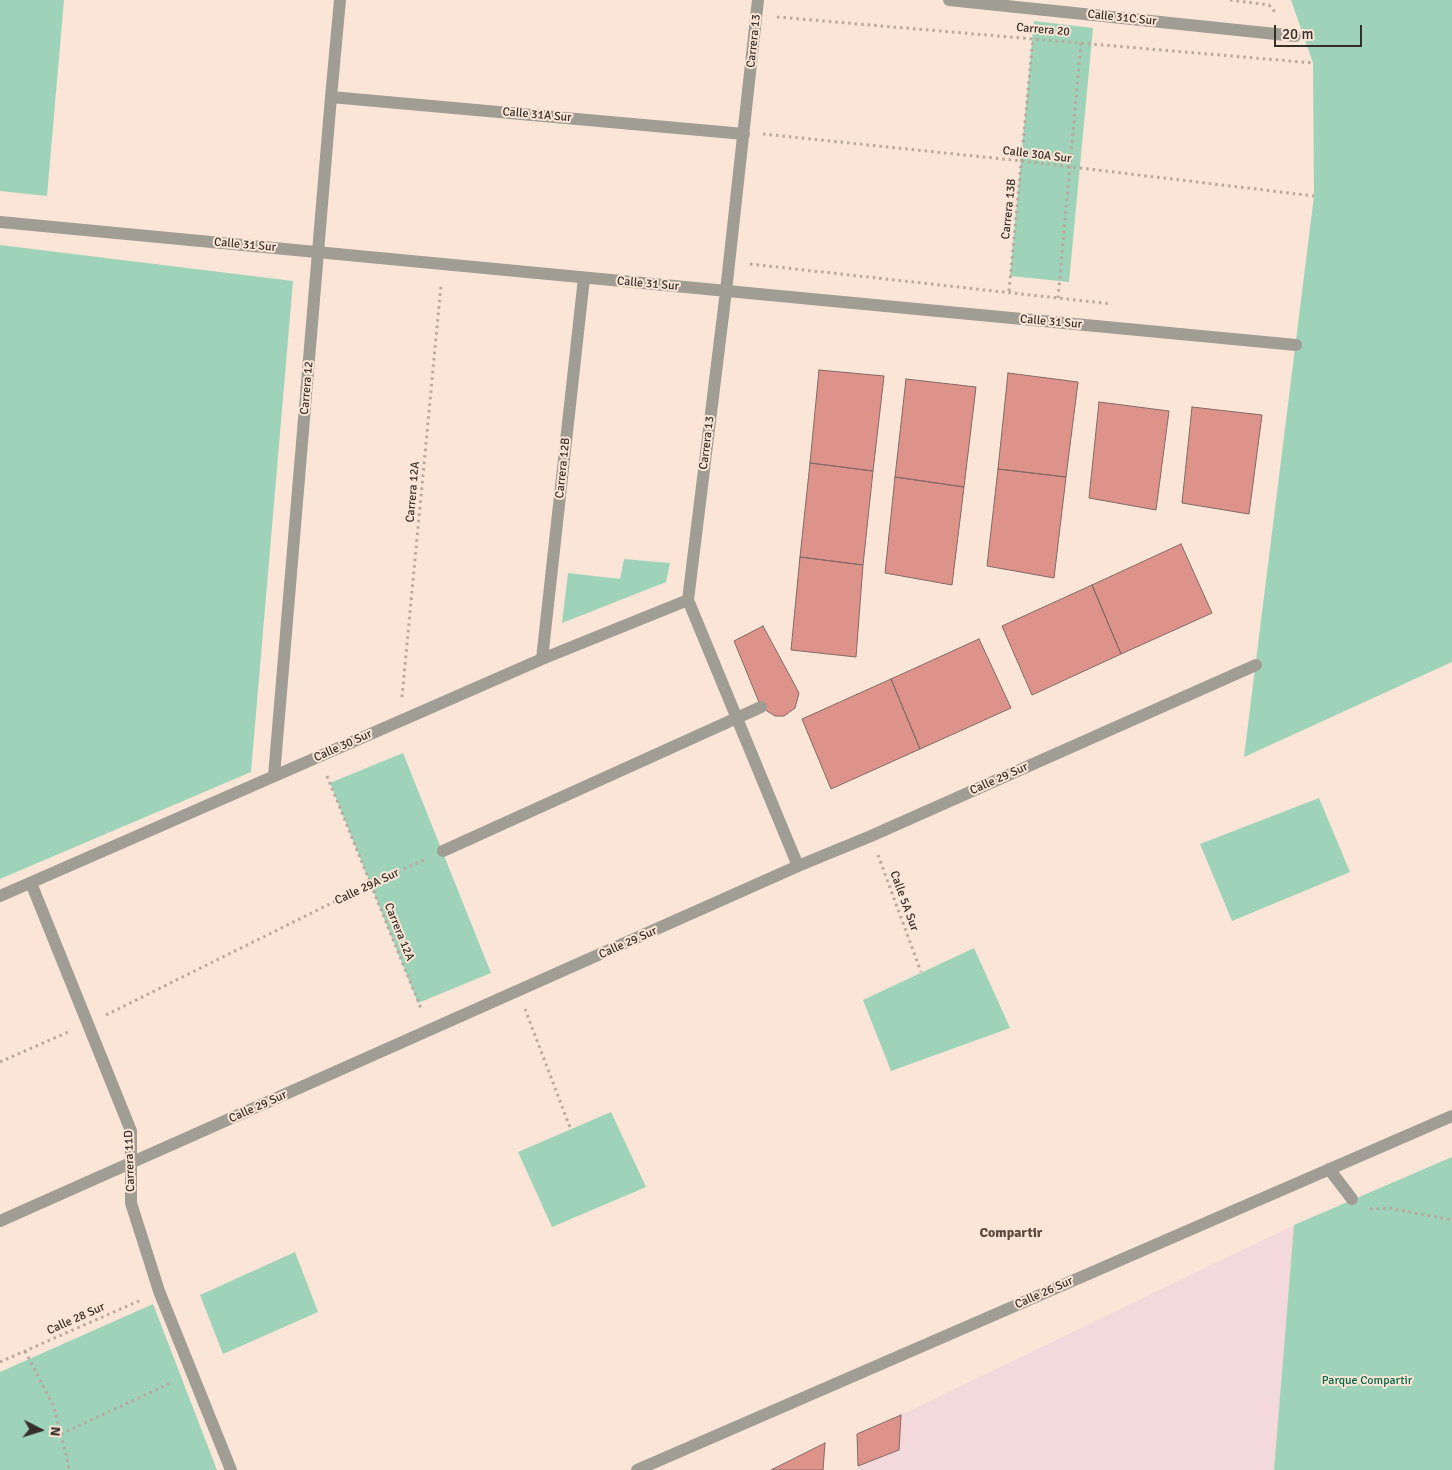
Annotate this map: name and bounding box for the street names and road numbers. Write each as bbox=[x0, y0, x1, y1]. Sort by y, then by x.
street label: Calle 31C Sur bbox=[1087, 7, 1157, 29]
street label: Carrera 13 bbox=[744, 13, 764, 69]
street label: Carrera 20 bbox=[1016, 20, 1070, 40]
street label: Calle 31A Sur bbox=[502, 105, 572, 125]
street label: Calle 30A Sur bbox=[1002, 144, 1072, 166]
street label: Carrera 13B bbox=[999, 178, 1019, 240]
street label: Calle 31 Sur bbox=[214, 235, 276, 255]
street label: Calle 31 Sur bbox=[617, 274, 679, 294]
street label: Calle 31 Sur bbox=[1020, 312, 1082, 332]
street label: Carrera 12 bbox=[297, 361, 317, 415]
street label: Carrera 13 bbox=[697, 415, 717, 471]
street label: Carrera 12B bbox=[553, 437, 573, 499]
street label: Carrera 12A bbox=[403, 461, 423, 523]
street label: Calle 30 Sur bbox=[312, 727, 374, 765]
street label: Calle 29 Sur bbox=[968, 760, 1030, 798]
street label: Calle 29A Sur bbox=[333, 866, 401, 908]
street label: Calle 5A Sur bbox=[886, 869, 922, 933]
street label: Carrera 12A bbox=[381, 901, 417, 963]
street label: Calle 29 Sur bbox=[597, 924, 659, 962]
street label: Calle 29 Sur bbox=[227, 1088, 289, 1126]
street label: Carrera 11D bbox=[122, 1130, 138, 1192]
street label: Calle 26 Sur bbox=[1013, 1274, 1075, 1312]
street label: Calle 28 Sur bbox=[45, 1300, 107, 1338]

